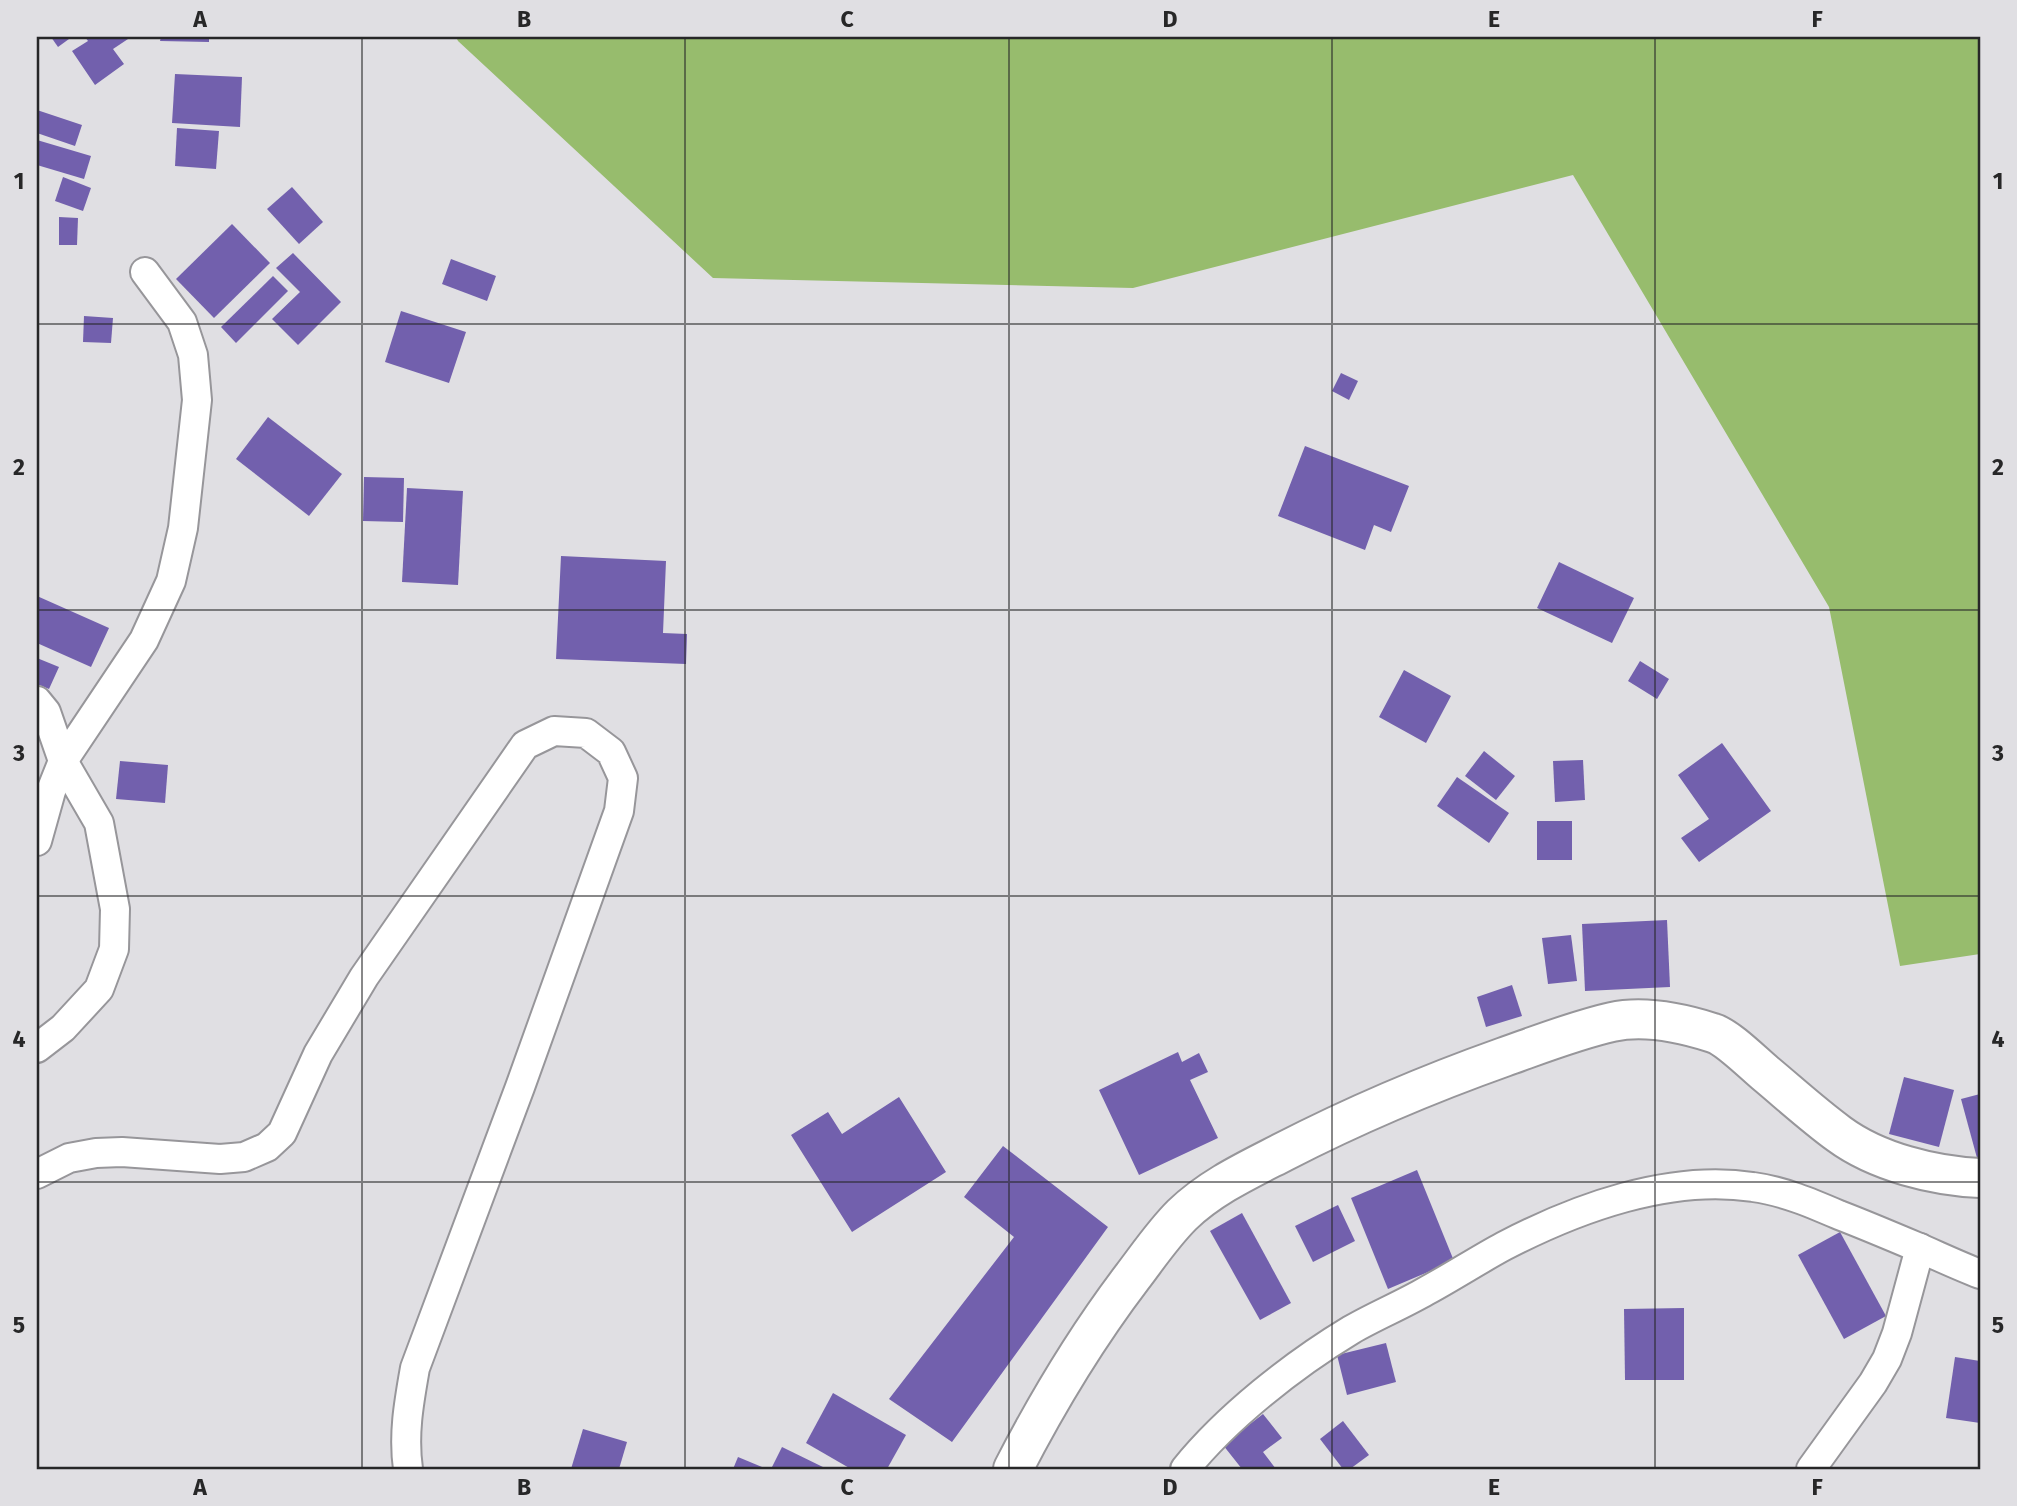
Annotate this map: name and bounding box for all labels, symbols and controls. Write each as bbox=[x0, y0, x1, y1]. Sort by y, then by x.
text: A bbox=[192, 5, 207, 33]
text: B bbox=[517, 5, 531, 33]
text: C bbox=[840, 5, 854, 33]
text: D bbox=[1163, 5, 1178, 33]
text: E bbox=[1488, 5, 1500, 33]
text: F bbox=[1811, 5, 1823, 33]
text: 1 bbox=[14, 167, 24, 195]
text: 1 bbox=[1993, 167, 2003, 195]
text: 2 bbox=[13, 453, 25, 481]
text: 2 bbox=[1992, 453, 2004, 481]
text: 3 bbox=[12, 739, 25, 767]
text: 3 bbox=[1991, 739, 2004, 767]
text: 4 bbox=[13, 1025, 26, 1053]
text: 4 bbox=[1992, 1025, 2005, 1053]
text: 5 bbox=[13, 1311, 25, 1339]
text: 5 bbox=[1992, 1311, 2004, 1339]
text: A bbox=[192, 1473, 207, 1501]
text: B bbox=[517, 1473, 531, 1501]
text: C bbox=[840, 1473, 854, 1501]
text: D bbox=[1163, 1473, 1178, 1501]
text: E bbox=[1488, 1473, 1500, 1501]
text: F bbox=[1811, 1473, 1823, 1501]

